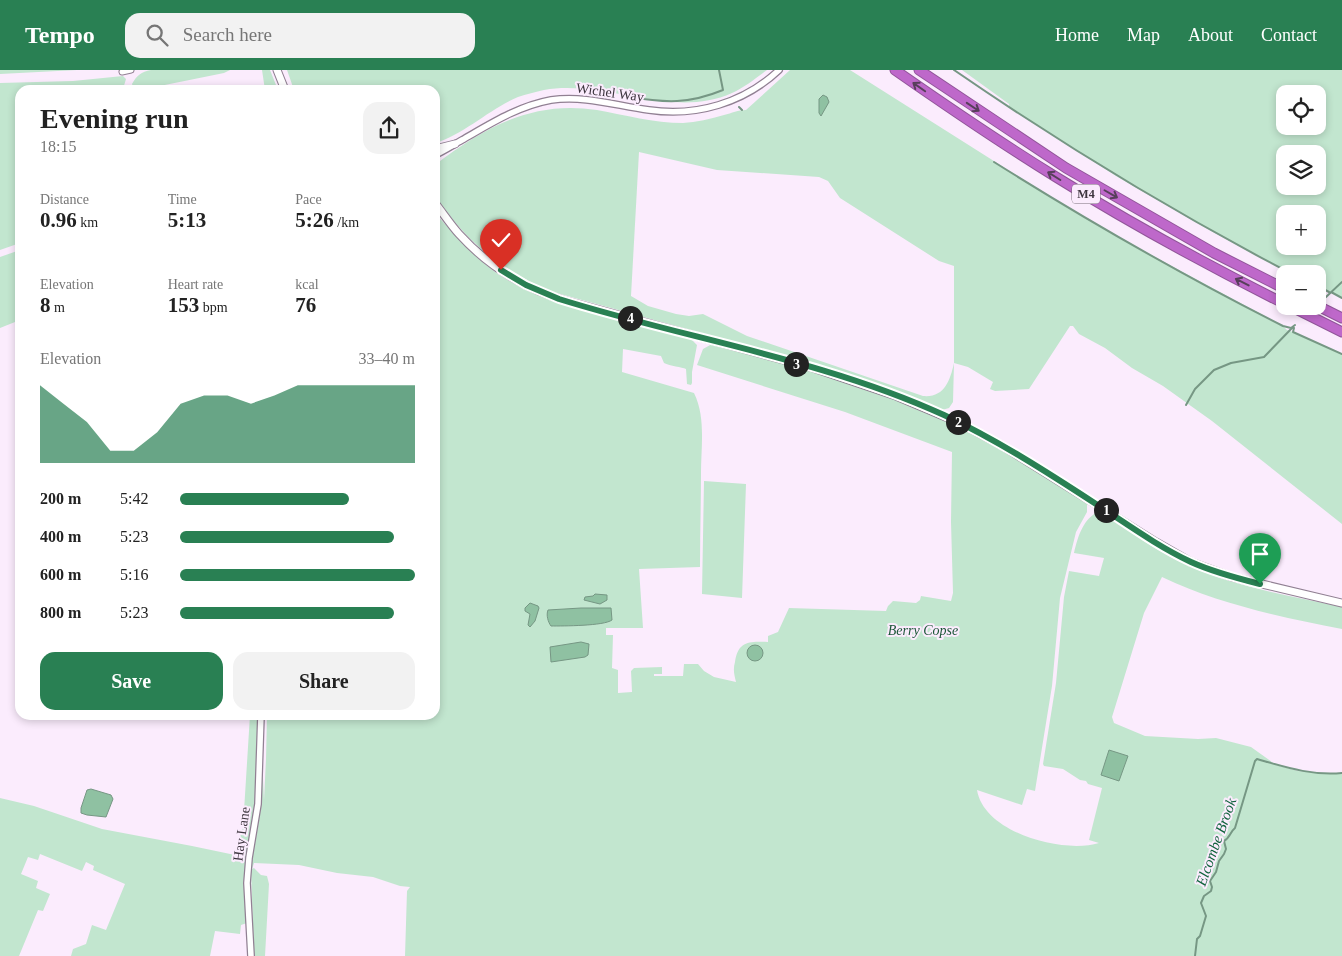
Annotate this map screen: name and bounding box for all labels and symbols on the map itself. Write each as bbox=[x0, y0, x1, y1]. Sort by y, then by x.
street label: Wichel Way bbox=[575, 80, 645, 105]
one-way arrow bbox=[912, 82, 926, 92]
one-way arrow bbox=[966, 102, 980, 112]
one-way arrow bbox=[1048, 171, 1062, 181]
road number: M4 bbox=[1072, 185, 1100, 204]
one-way arrow bbox=[1103, 190, 1117, 200]
pin bbox=[480, 219, 522, 270]
one-way arrow bbox=[1234, 277, 1249, 287]
pin: 4 bbox=[618, 306, 642, 330]
pin: 3 bbox=[784, 352, 808, 376]
pin: 2 bbox=[946, 410, 970, 434]
pin: 1 bbox=[1094, 498, 1118, 522]
pin bbox=[1239, 533, 1281, 584]
park label: Berry Copse bbox=[888, 623, 958, 638]
water label: Elcombe Brook bbox=[1192, 796, 1239, 889]
street label: Hay Lane bbox=[230, 806, 253, 862]

